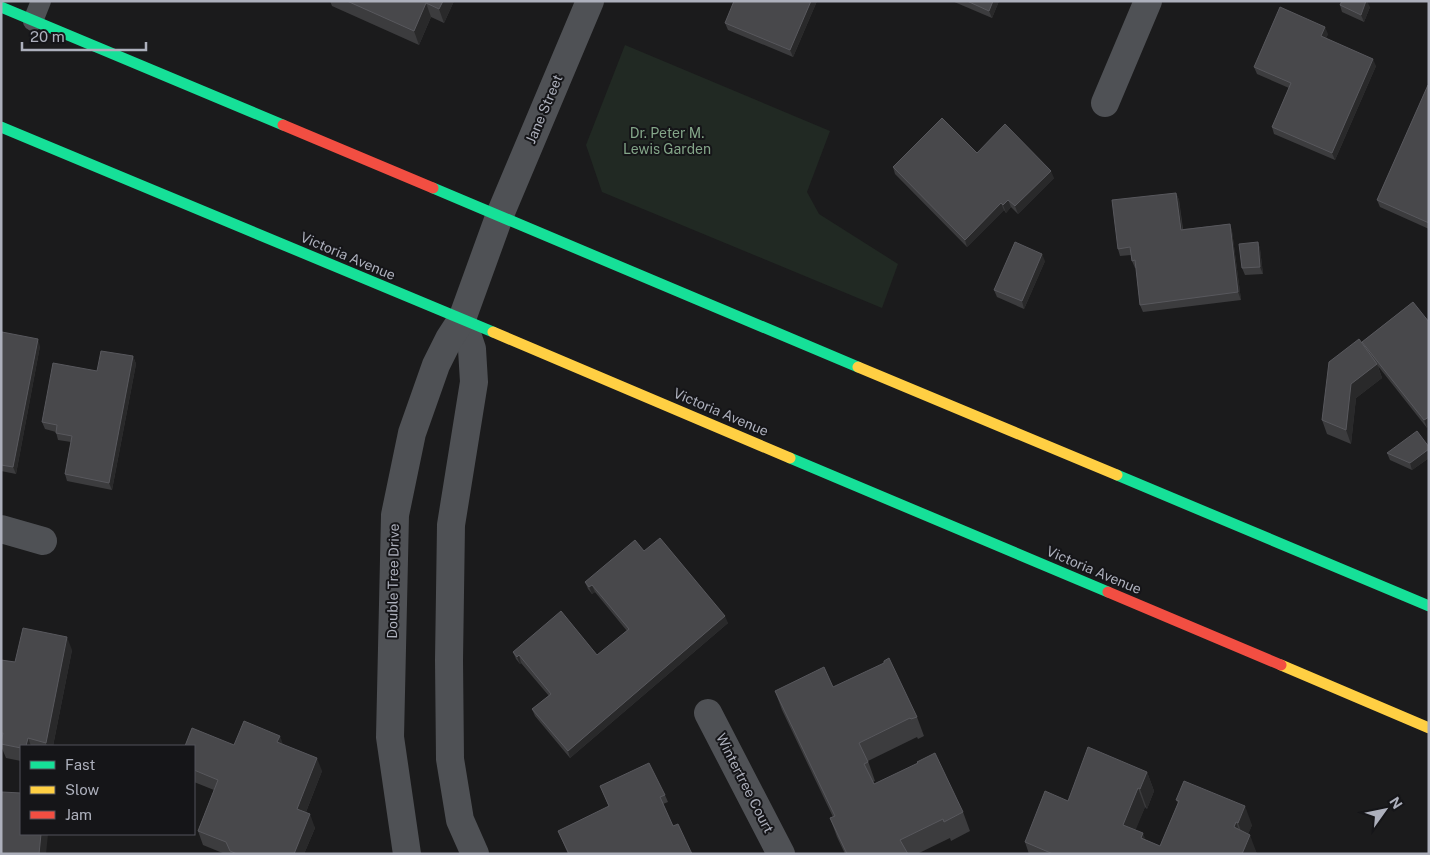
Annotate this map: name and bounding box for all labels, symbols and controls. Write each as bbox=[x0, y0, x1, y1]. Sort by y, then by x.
scale bar bbox=[22, 20, 146, 52]
text: 20 m bbox=[30, 28, 65, 45]
street label: Jane Street bbox=[522, 72, 566, 146]
park label: Dr. Peter M. Lewis Garden bbox=[623, 125, 711, 157]
street label: Victoria Avenue bbox=[298, 229, 398, 283]
street label: Victoria Avenue bbox=[671, 385, 771, 439]
street label: Double Tree Drive bbox=[384, 523, 402, 639]
street label: Victoria Avenue bbox=[1044, 543, 1144, 597]
street label: Wintertree Court bbox=[713, 731, 777, 835]
legend bbox=[20, 745, 195, 835]
text: Fast bbox=[65, 756, 95, 773]
text: Slow bbox=[65, 781, 100, 798]
north arrow bbox=[1360, 785, 1410, 835]
text: N bbox=[1386, 794, 1406, 812]
text: Jam bbox=[65, 806, 92, 823]

